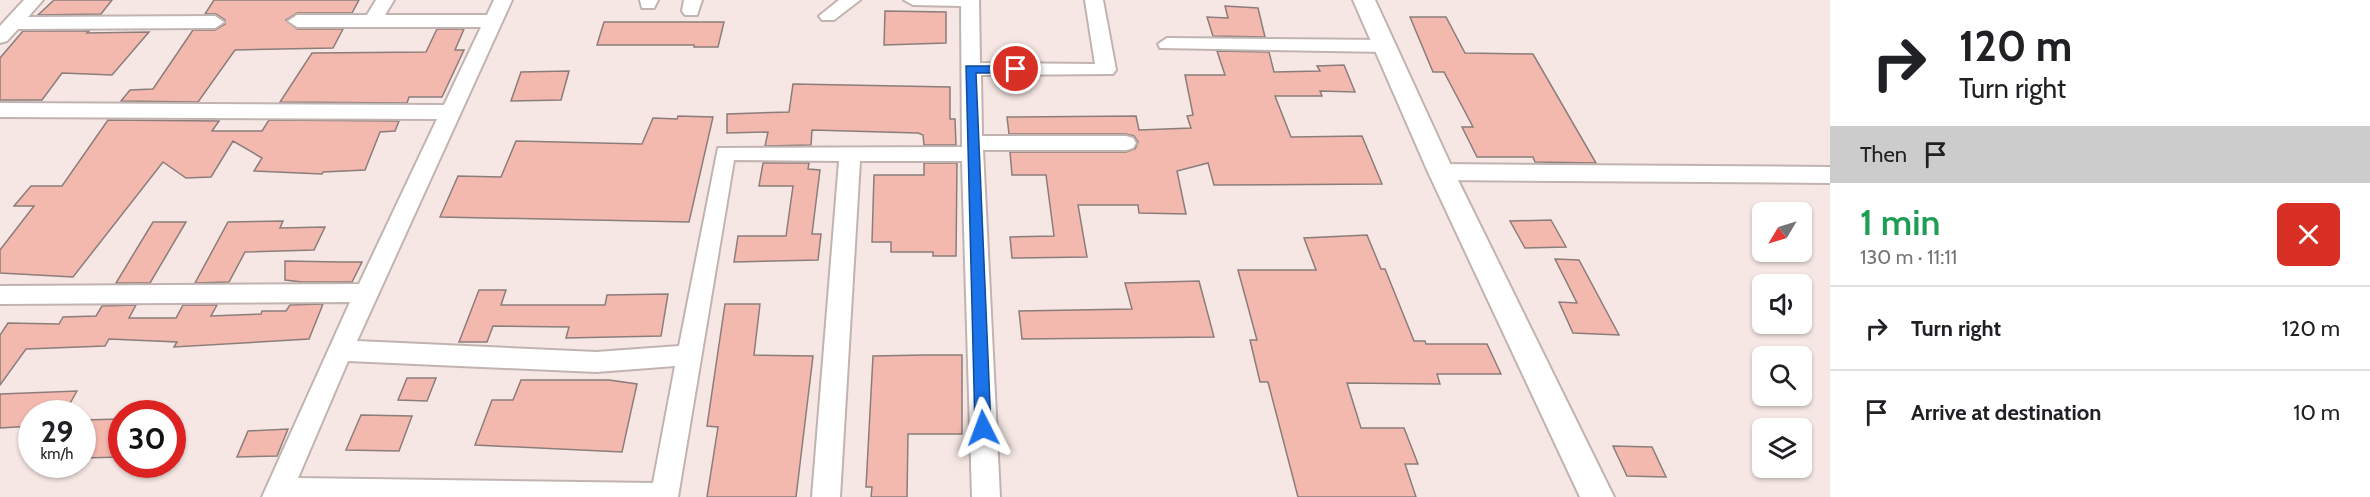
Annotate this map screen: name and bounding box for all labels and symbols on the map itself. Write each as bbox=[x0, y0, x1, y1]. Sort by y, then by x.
pin bbox=[990, 43, 1041, 94]
north arrow bbox=[1752, 202, 1812, 262]
position arrow bbox=[951, 396, 1015, 460]
speed limit sign: 30 bbox=[108, 400, 186, 478]

